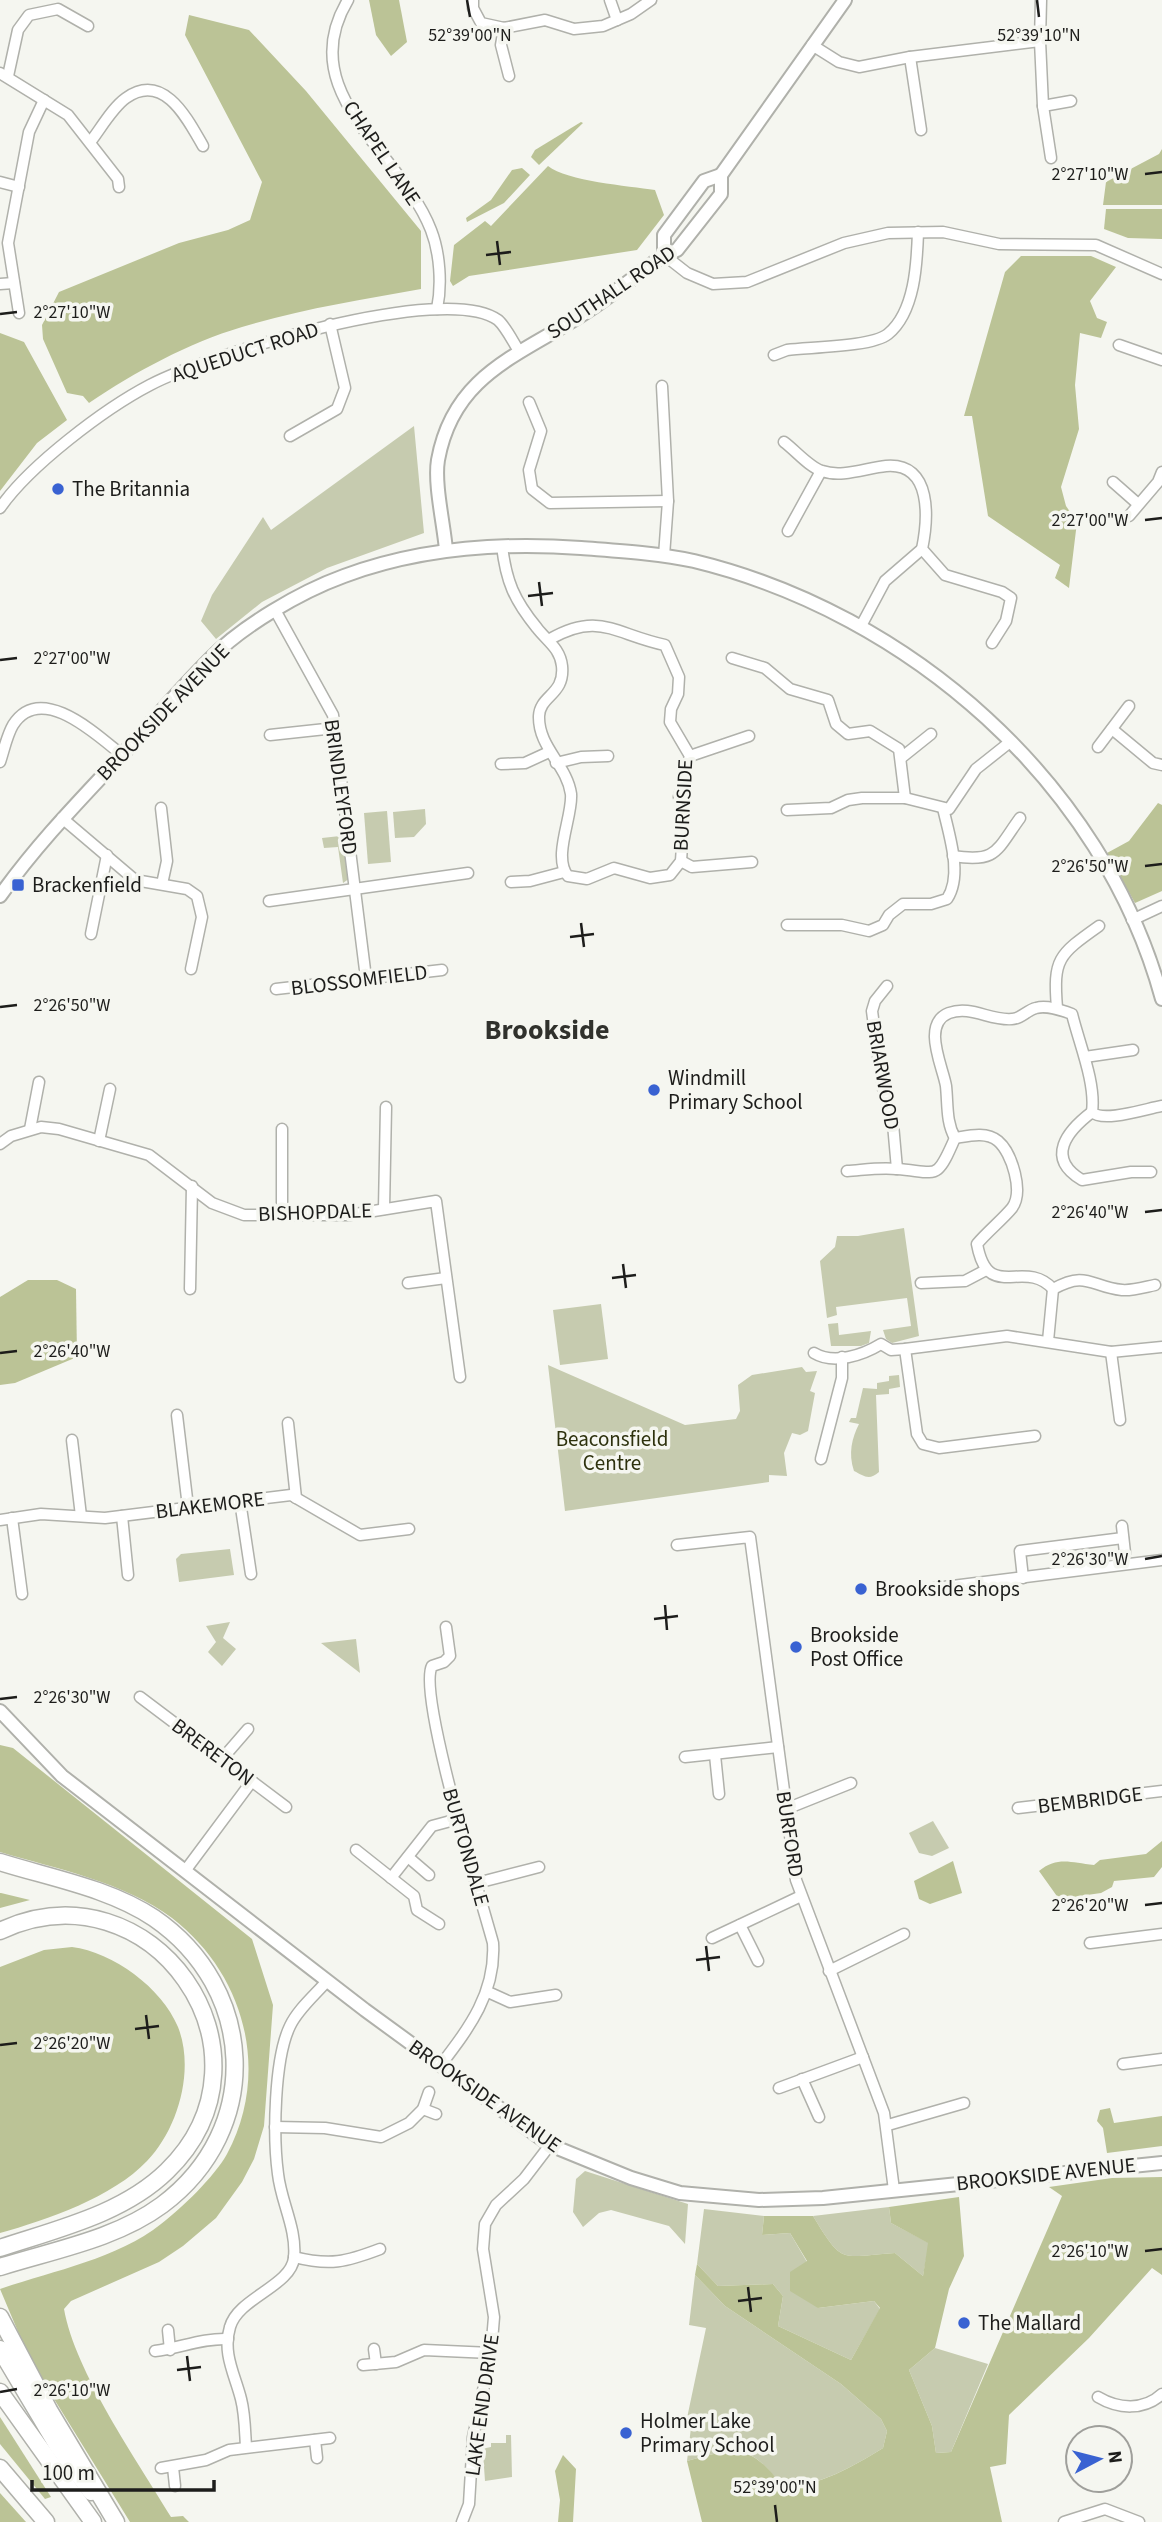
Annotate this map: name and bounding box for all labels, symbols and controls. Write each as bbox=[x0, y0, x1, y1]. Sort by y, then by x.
text: 52°39'00"N bbox=[428, 23, 512, 48]
text: 52°39'10"N bbox=[997, 23, 1081, 48]
street label: CHAPEL LANE bbox=[336, 95, 428, 211]
text: 2°27'10"W bbox=[1052, 162, 1129, 187]
street label: SOUTHALL ROAD bbox=[541, 238, 681, 346]
text: 2°27'10"W bbox=[34, 300, 111, 325]
street label: AQUEDUCT ROAD bbox=[167, 314, 323, 390]
place label: The Britannia bbox=[72, 474, 190, 504]
marker: The Britannia bbox=[50, 481, 66, 497]
text: 2°27'00"W bbox=[1052, 508, 1129, 533]
street label: BROOKSIDE AVENUE bbox=[90, 637, 236, 787]
text: 2°27'00"W bbox=[34, 646, 111, 671]
street label: BRINDLEYFORD bbox=[317, 717, 365, 857]
street label: BURNSIDE bbox=[666, 758, 700, 852]
text: 2°26'50"W bbox=[1052, 854, 1129, 879]
place label: Brackenfield bbox=[32, 870, 142, 900]
marker: Brackenfield bbox=[10, 877, 26, 893]
street label: BLOSSOMFIELD bbox=[289, 957, 429, 1003]
text: 2°26'50"W bbox=[34, 993, 111, 1018]
district label: Brookside bbox=[485, 1010, 609, 1050]
street label: BRIARWOOD bbox=[859, 1018, 907, 1132]
place label: Windmill Primary School bbox=[668, 1063, 803, 1117]
marker: Windmill Primary School bbox=[646, 1082, 662, 1098]
street label: BISHOPDALE bbox=[258, 1195, 372, 1229]
text: 2°26'40"W bbox=[1052, 1200, 1129, 1225]
text: 2°26'40"W bbox=[34, 1339, 111, 1364]
park label: Beaconsfield Centre bbox=[556, 1424, 668, 1478]
street label: BLAKEMORE bbox=[154, 1483, 266, 1527]
text: 2°26'30"W bbox=[1052, 1547, 1129, 1572]
place label: Brookside shops bbox=[875, 1574, 1020, 1604]
marker: Brookside shops bbox=[853, 1581, 869, 1597]
place label: Brookside Post Office bbox=[810, 1620, 903, 1674]
marker: Brookside Post Office bbox=[788, 1639, 804, 1655]
text: 2°26'30"W bbox=[34, 1685, 111, 1710]
street label: BRERETON bbox=[165, 1711, 261, 1793]
street label: BEMBRIDGE bbox=[1036, 1779, 1144, 1821]
street label: BURTONDALE bbox=[435, 1785, 497, 1909]
street label: BURFORD bbox=[768, 1789, 812, 1879]
text: 2°26'20"W bbox=[1052, 1893, 1129, 1918]
text: 2°26'20"W bbox=[34, 2031, 111, 2056]
street label: BROOKSIDE AVENUE bbox=[403, 2032, 567, 2160]
street label: BROOKSIDE AVENUE bbox=[955, 2150, 1137, 2198]
text: 2°26'10"W bbox=[1052, 2239, 1129, 2264]
place label: The Mallard bbox=[978, 2308, 1081, 2338]
marker: The Mallard bbox=[956, 2315, 972, 2331]
street label: LAKE END DRIVE bbox=[457, 2332, 507, 2478]
text: 2°26'10"W bbox=[34, 2378, 111, 2403]
place label: Holmer Lake Primary School bbox=[640, 2406, 775, 2460]
north arrow bbox=[1064, 2424, 1134, 2494]
marker: Holmer Lake Primary School bbox=[618, 2425, 634, 2441]
scale bar bbox=[32, 2448, 214, 2492]
text: N bbox=[1100, 2449, 1129, 2465]
text: 100 m bbox=[42, 2458, 95, 2488]
text: 52°39'00"N bbox=[733, 2475, 817, 2500]

